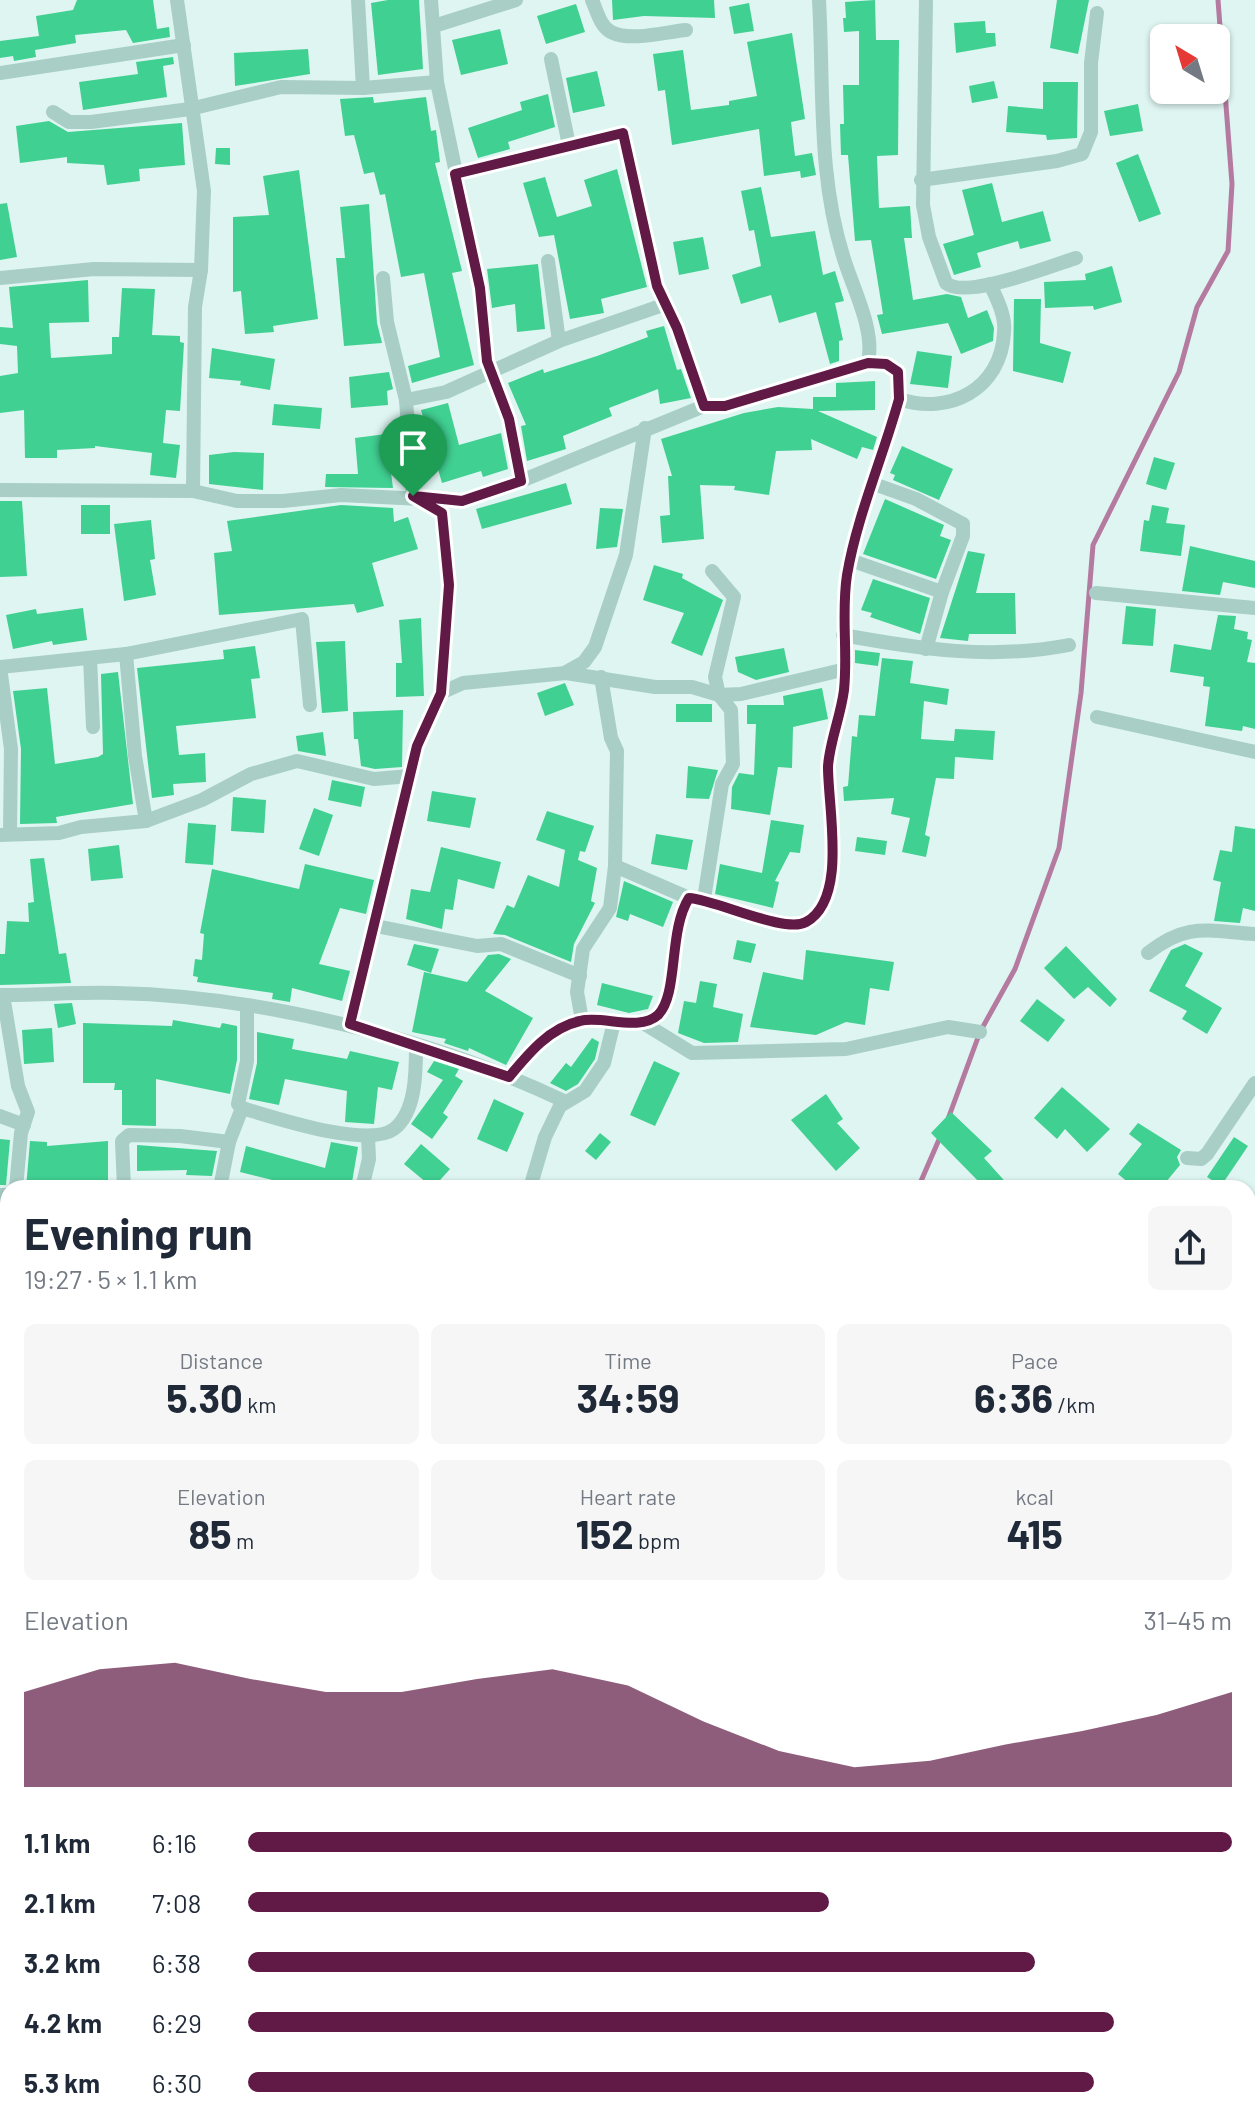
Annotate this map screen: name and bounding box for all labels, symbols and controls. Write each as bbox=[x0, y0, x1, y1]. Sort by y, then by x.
north arrow bbox=[1150, 24, 1230, 104]
map controls bbox=[1150, 24, 1230, 104]
pin bbox=[379, 414, 447, 496]
icon: arrive bbox=[391, 426, 435, 470]
text: Evening run bbox=[24, 1206, 253, 1259]
button: share bbox=[1148, 1206, 1232, 1290]
text: 19:27 · 5 × 1.1 km bbox=[24, 1263, 197, 1294]
text: Distance bbox=[179, 1347, 263, 1373]
text: Time bbox=[604, 1347, 652, 1373]
text: Pace bbox=[1011, 1347, 1058, 1373]
text: 5.30 bbox=[166, 1373, 243, 1421]
text: 34:59 bbox=[576, 1373, 680, 1421]
text: 6:36 bbox=[974, 1373, 1053, 1421]
text: km bbox=[243, 1391, 277, 1417]
text: /km bbox=[1053, 1391, 1095, 1417]
text: Elevation bbox=[177, 1483, 266, 1509]
text: Heart rate bbox=[580, 1483, 676, 1509]
text: kcal bbox=[1015, 1483, 1054, 1509]
text: 85 bbox=[188, 1509, 232, 1557]
text: 152 bbox=[576, 1509, 634, 1557]
text: 415 bbox=[1007, 1509, 1063, 1557]
text: m bbox=[232, 1527, 254, 1553]
text: bpm bbox=[634, 1527, 680, 1553]
text: Elevation bbox=[24, 1604, 129, 1635]
text: 31–45 m bbox=[1144, 1604, 1232, 1635]
text: 1.1 km bbox=[24, 1827, 90, 1858]
text: 6:16 bbox=[152, 1827, 197, 1858]
text: 2.1 km bbox=[24, 1887, 96, 1918]
text: 7:08 bbox=[152, 1887, 201, 1918]
text: 3.2 km bbox=[24, 1947, 100, 1978]
text: 6:38 bbox=[152, 1947, 201, 1978]
text: 4.2 km bbox=[24, 2007, 102, 2038]
text: 6:29 bbox=[152, 2007, 202, 2038]
text: 5.3 km bbox=[24, 2067, 100, 2098]
text: 6:30 bbox=[152, 2067, 202, 2098]

